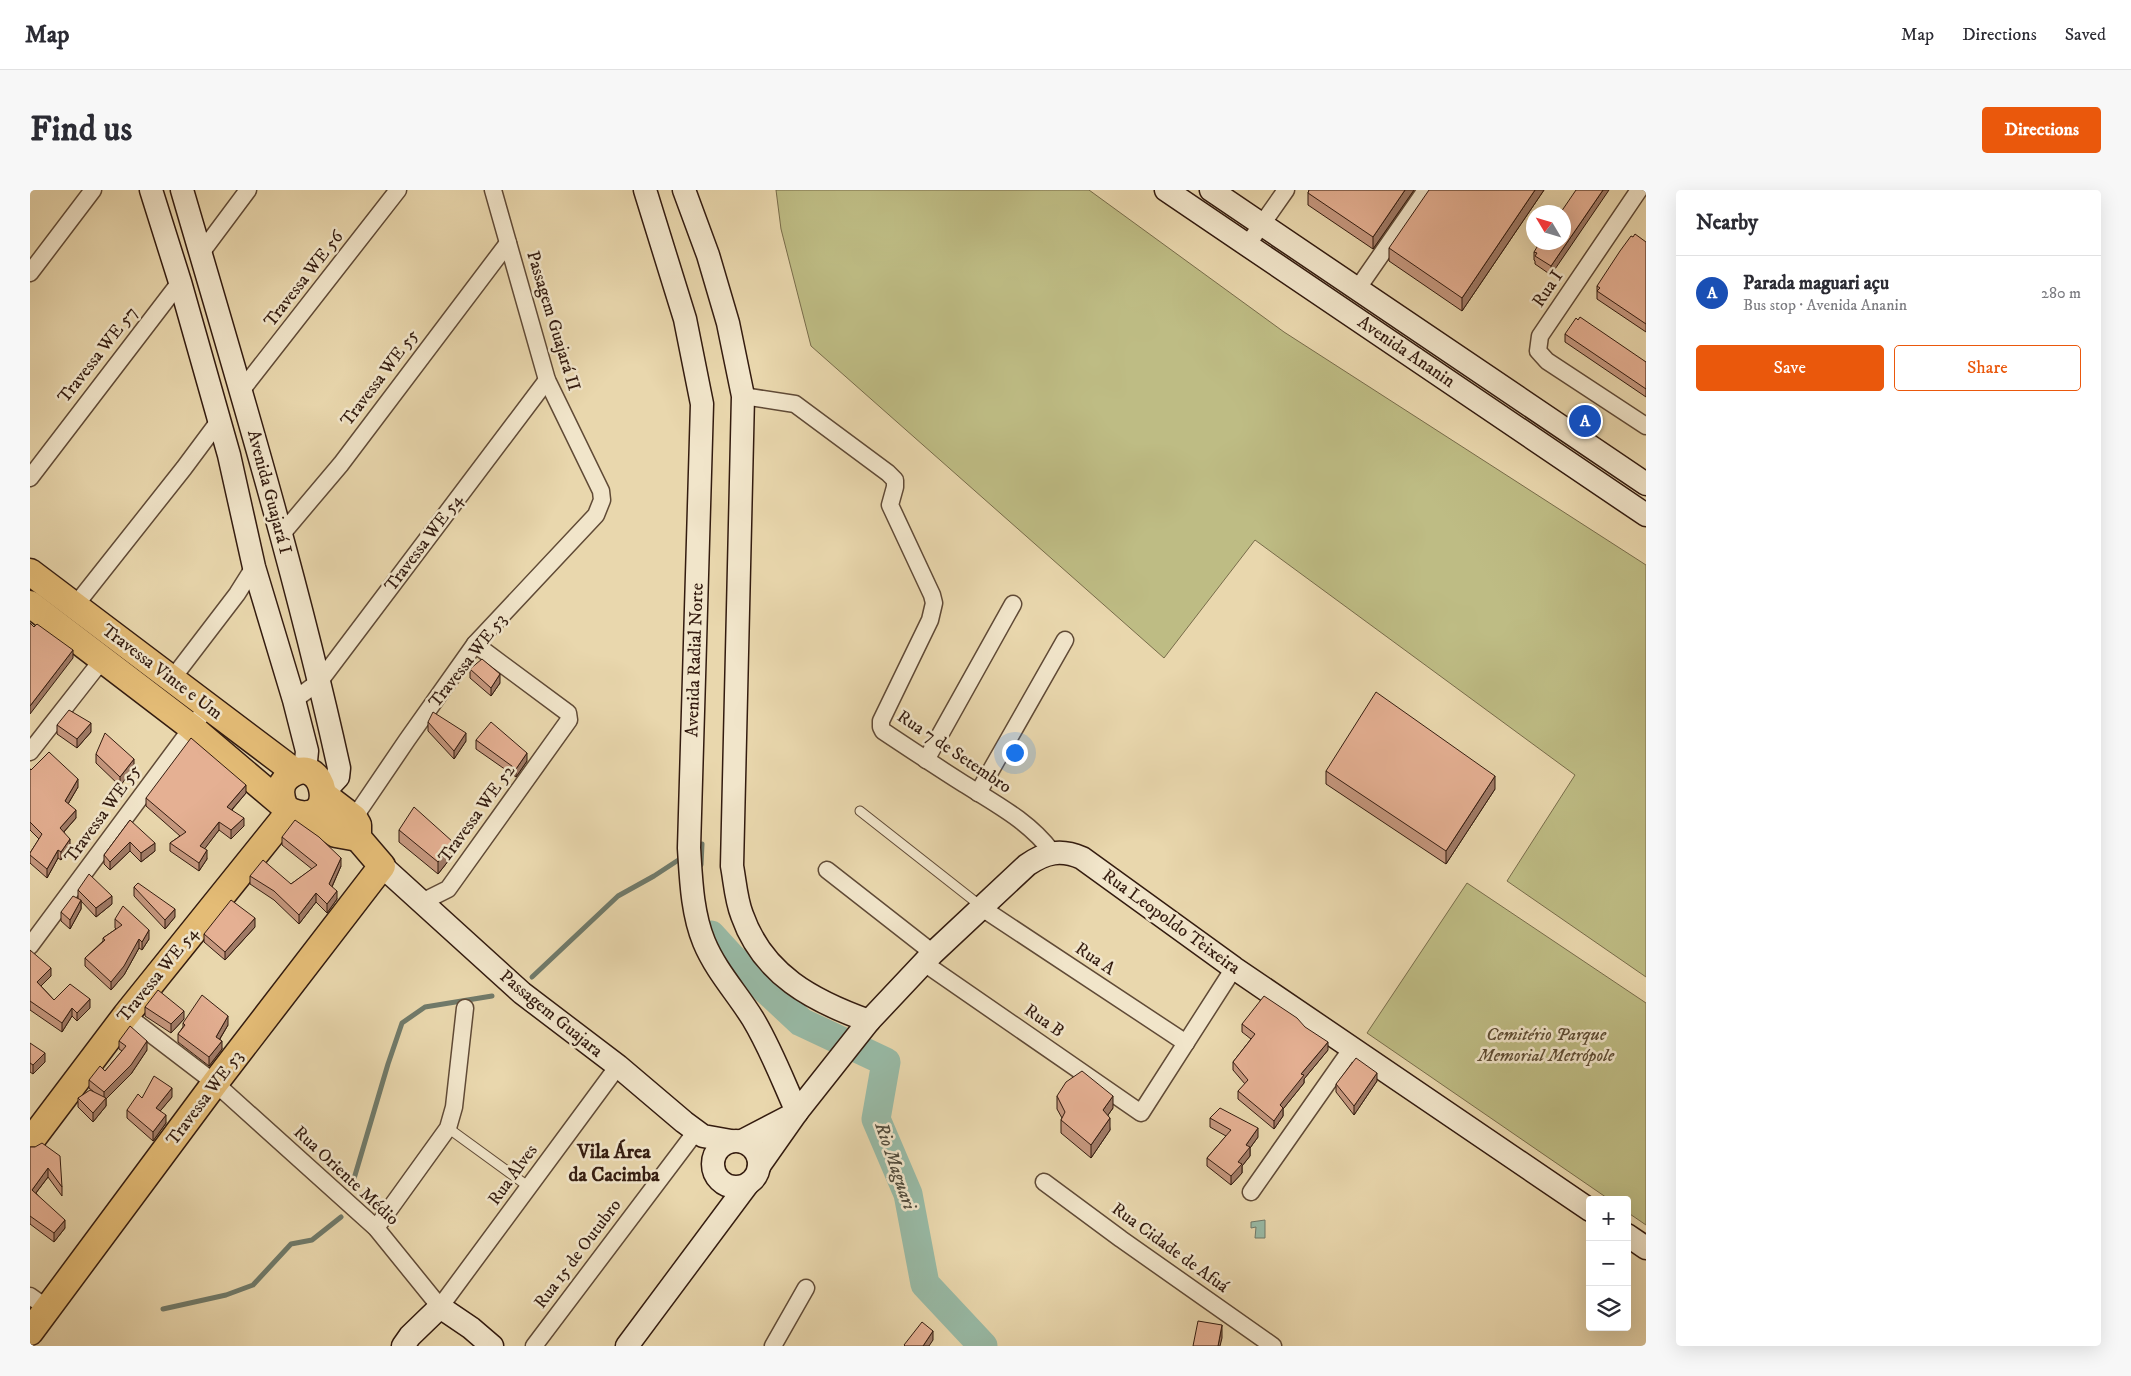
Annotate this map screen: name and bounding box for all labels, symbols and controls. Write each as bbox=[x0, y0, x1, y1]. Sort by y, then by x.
text: Map bbox=[25, 20, 69, 50]
text: Map bbox=[1901, 24, 1934, 46]
text: Directions bbox=[1962, 24, 2037, 46]
text: Saved bbox=[2065, 24, 2106, 46]
button: Directions bbox=[1982, 107, 2101, 153]
text: Find us bbox=[30, 108, 132, 152]
north arrow bbox=[1526, 205, 1571, 250]
text: Nearby bbox=[1696, 210, 1758, 236]
street label: Travessa WE 56 bbox=[260, 226, 349, 332]
street label: Passagem Guajará II bbox=[521, 248, 585, 394]
street label: Rua I bbox=[1528, 266, 1568, 312]
text: Parada maguari açu bbox=[1743, 272, 1889, 295]
text: A bbox=[1707, 283, 1717, 303]
text: 280 m bbox=[2041, 283, 2081, 303]
text: Bus stop · Avenida Ananin bbox=[1743, 295, 1907, 315]
street label: Travessa WE 57 bbox=[53, 302, 143, 408]
street label: Avenida Ananin bbox=[1353, 311, 1459, 393]
street label: Travessa WE 55 bbox=[336, 325, 424, 431]
button: Save bbox=[1696, 345, 1884, 391]
button: Share bbox=[1894, 345, 2081, 391]
pin: A bbox=[1569, 402, 1601, 440]
street label: Avenida Guajará I bbox=[242, 428, 296, 556]
street label: Travessa WE 54 bbox=[380, 489, 468, 596]
street label: Avenida Radial Norte bbox=[681, 583, 709, 737]
street label: Travessa WE 53 bbox=[424, 609, 512, 713]
street label: Travessa Vinte e Um bbox=[97, 619, 227, 725]
street label: Rua 7 de Setembro bbox=[893, 706, 1016, 798]
your location bbox=[1002, 740, 1028, 766]
street label: Travessa WE 55 bbox=[60, 761, 146, 867]
street label: Travessa WE 52 bbox=[434, 761, 520, 867]
street label: Rua Leopoldo Teixeira bbox=[1098, 865, 1245, 980]
street label: Travessa WE 54 bbox=[113, 922, 204, 1027]
street label: Rua A bbox=[1071, 938, 1120, 981]
street label: Passagem Guajara bbox=[495, 966, 607, 1063]
street label: Rua B bbox=[1020, 999, 1068, 1043]
park label: Cemitério Parque Memorial Metrópole bbox=[1476, 1024, 1615, 1067]
street label: Travessa WE 53 bbox=[162, 1046, 248, 1150]
water label: Rio Maguari bbox=[869, 1118, 921, 1214]
street label: Rua Oriente Médio bbox=[289, 1122, 403, 1231]
district label: Vila Área da Cacimba bbox=[568, 1139, 660, 1188]
street label: Rua Alves bbox=[483, 1140, 543, 1210]
street label: Rua 15 de Outubro bbox=[530, 1195, 626, 1313]
map controls bbox=[1586, 1196, 1631, 1331]
button: + bbox=[1586, 1196, 1631, 1241]
street label: Rua Cidade de Afuá bbox=[1107, 1198, 1233, 1298]
button: − bbox=[1586, 1241, 1631, 1286]
button: layers bbox=[1586, 1286, 1631, 1331]

